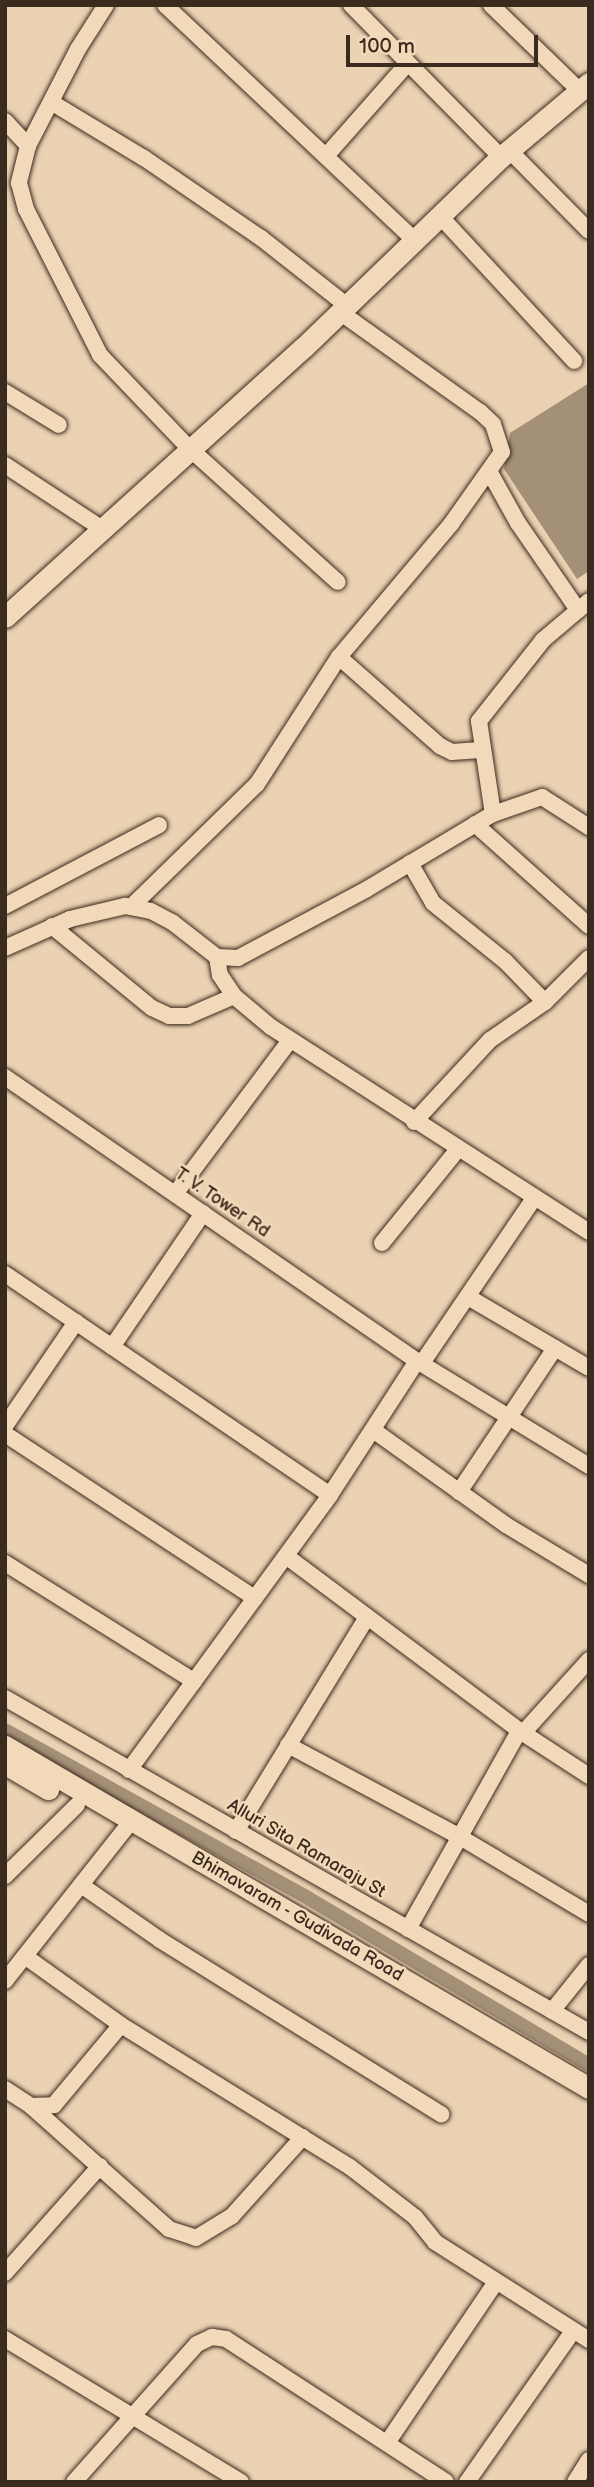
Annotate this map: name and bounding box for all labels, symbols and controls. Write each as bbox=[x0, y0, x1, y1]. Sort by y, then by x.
scale bar bbox=[349, 21, 542, 65]
text: 100 m bbox=[359, 34, 415, 59]
street label: T. V. Tower Rd bbox=[170, 1163, 274, 1243]
street label: Alluri Sita Ramaraju St bbox=[223, 1795, 389, 1903]
street label: Bhimavaram - Gudivada Road bbox=[187, 1847, 407, 1987]

